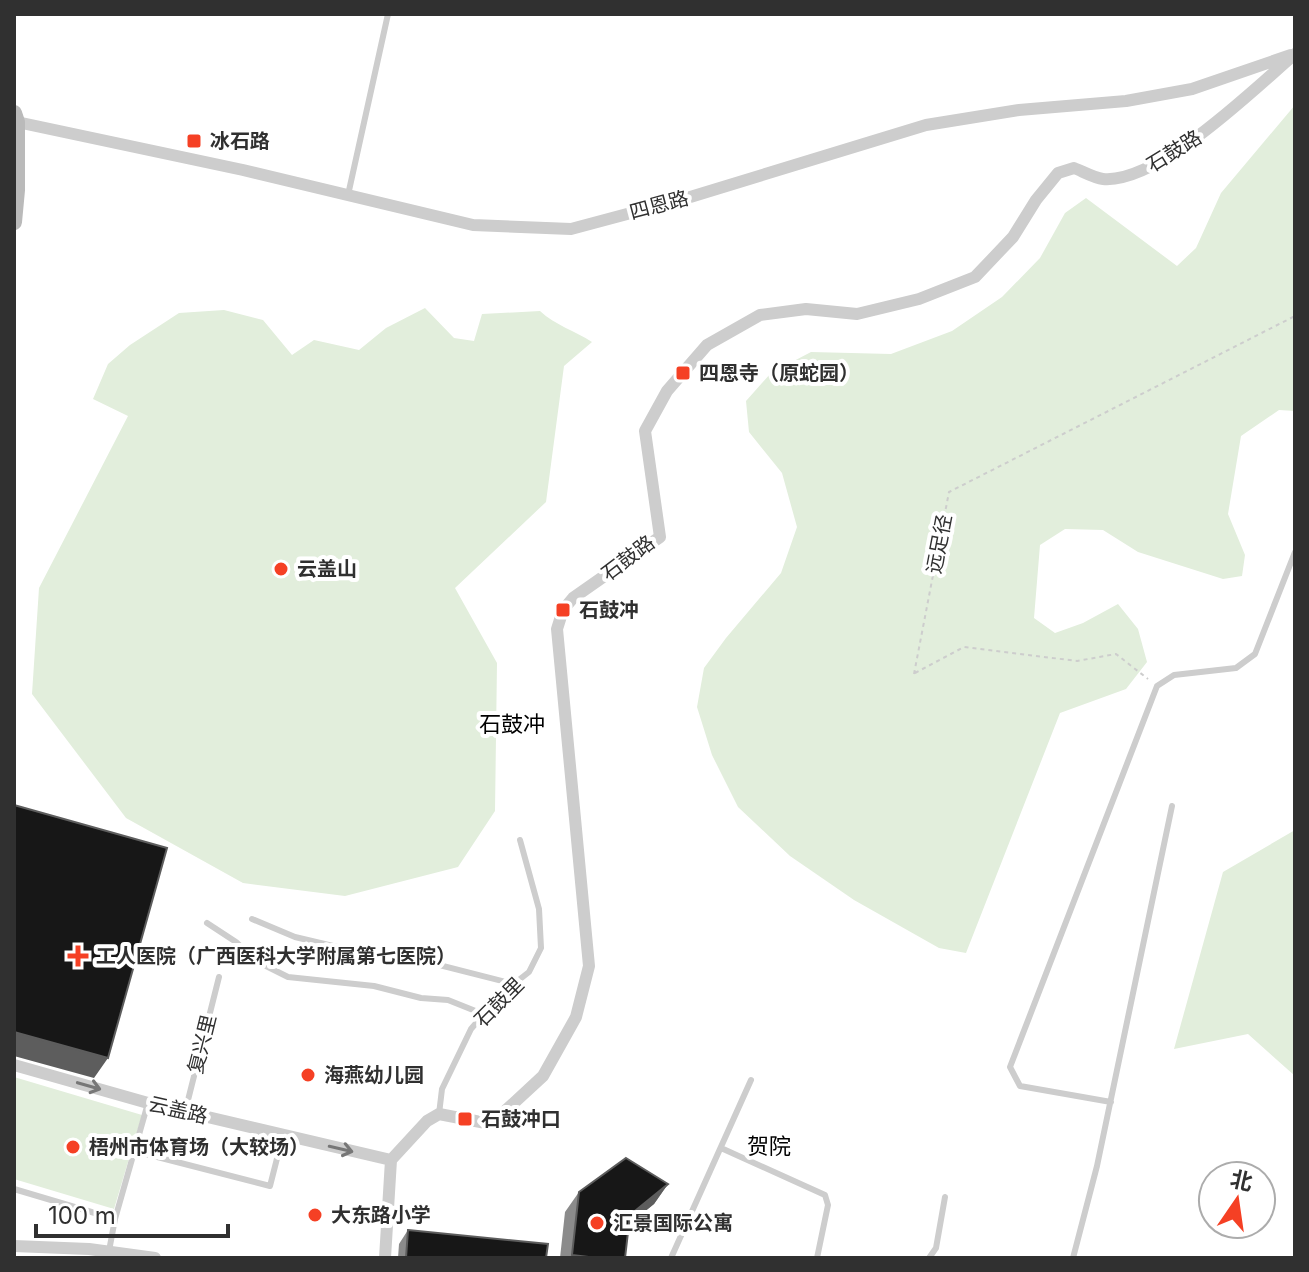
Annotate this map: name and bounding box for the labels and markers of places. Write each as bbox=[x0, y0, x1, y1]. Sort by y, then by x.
place label: 冰石路 bbox=[210, 129, 270, 153]
marker: 冰石路 bbox=[185, 132, 203, 150]
place label: 四恩寺（原蛇园） bbox=[699, 361, 859, 385]
marker: 四恩寺（原蛇园） bbox=[674, 364, 692, 382]
place label: 云盖山 bbox=[297, 557, 357, 581]
marker: 云盖山 bbox=[272, 560, 290, 578]
place label: 石鼓冲 bbox=[579, 598, 639, 622]
marker: 石鼓冲 bbox=[554, 601, 572, 619]
place label: 工人医院（广西医科大学附属第七医院） bbox=[96, 944, 456, 968]
marker: 工人医院（广西医科大学附属第七医院） bbox=[67, 945, 89, 967]
place label: 海燕幼儿园 bbox=[324, 1063, 424, 1087]
marker: 海燕幼儿园 bbox=[299, 1066, 317, 1084]
place label: 石鼓冲口 bbox=[481, 1107, 561, 1131]
marker: 石鼓冲口 bbox=[456, 1110, 474, 1128]
place label: 梧州市体育场（大较场） bbox=[89, 1135, 309, 1159]
marker: 梧州市体育场（大较场） bbox=[64, 1138, 82, 1156]
place label: 大东路小学 bbox=[331, 1203, 431, 1227]
marker: 大东路小学 bbox=[306, 1206, 324, 1224]
place label: 汇景国际公寓 bbox=[613, 1211, 733, 1235]
marker: 汇景国际公寓 bbox=[588, 1214, 606, 1232]

